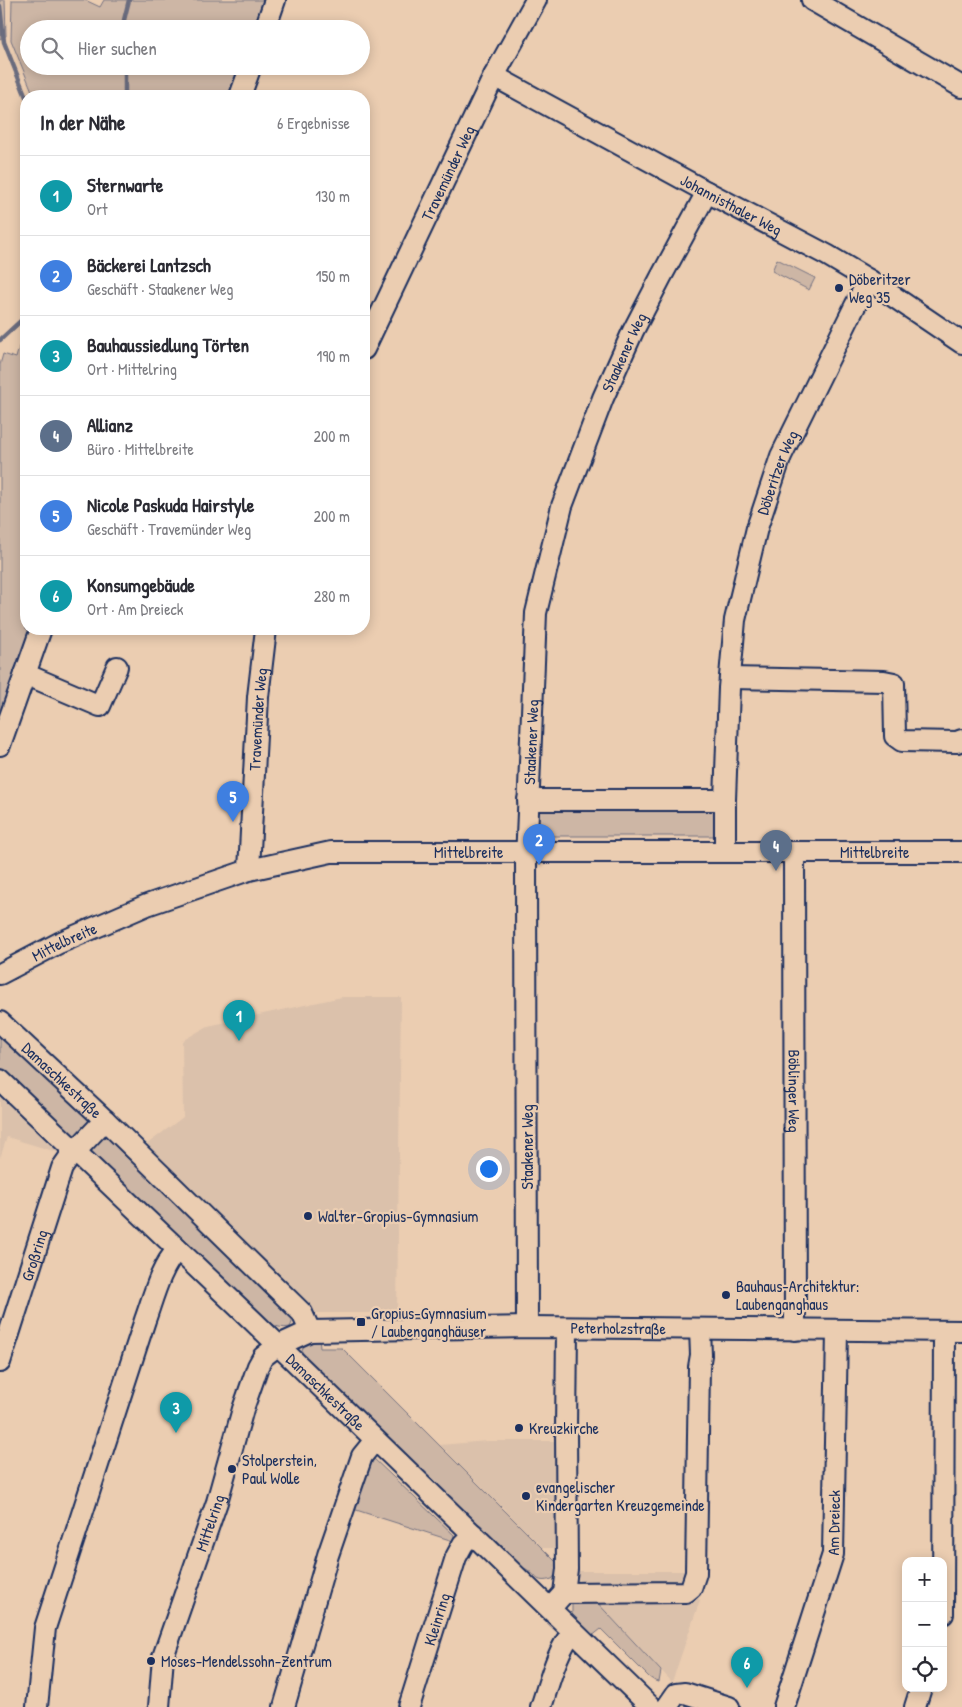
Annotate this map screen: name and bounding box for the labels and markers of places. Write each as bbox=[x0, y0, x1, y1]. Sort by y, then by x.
place label: Döberitzer Weg 35 bbox=[849, 268, 911, 308]
marker: Döberitzer Weg 35 bbox=[833, 282, 845, 294]
pin: 5 bbox=[217, 781, 249, 822]
pin: 2 bbox=[523, 824, 555, 865]
pin: 4 bbox=[760, 830, 792, 871]
pin: 1 bbox=[223, 1000, 255, 1041]
place label: Walter-Gropius-Gymnasium bbox=[318, 1205, 479, 1227]
marker: Walter-Gropius-Gymnasium bbox=[302, 1210, 314, 1222]
place label: Bauhaus-Architektur: Laubenganghaus bbox=[736, 1275, 860, 1315]
marker: Bauhaus-Architektur: Laubenganghaus bbox=[720, 1289, 732, 1301]
place label: Gropius-Gymnasium / Laubenganghäuser bbox=[371, 1302, 487, 1342]
marker: Gropius-Gymnasium / Laubenganghäuser bbox=[355, 1316, 367, 1328]
pin: 3 bbox=[160, 1392, 192, 1433]
place label: Kreuzkirche bbox=[529, 1417, 599, 1439]
marker: Kreuzkirche bbox=[513, 1422, 525, 1434]
place label: Stolperstein, Paul Wolle bbox=[242, 1449, 317, 1489]
marker: Stolperstein, Paul Wolle bbox=[226, 1463, 238, 1475]
place label: evangelischer Kindergarten Kreuzgemeinde bbox=[536, 1476, 705, 1516]
marker: evangelischer Kindergarten Kreuzgemeinde bbox=[520, 1490, 532, 1502]
pin: 6 bbox=[731, 1647, 763, 1688]
place label: Moses-Mendelssohn-Zentrum bbox=[161, 1650, 332, 1672]
marker: Moses-Mendelssohn-Zentrum bbox=[145, 1655, 157, 1667]

